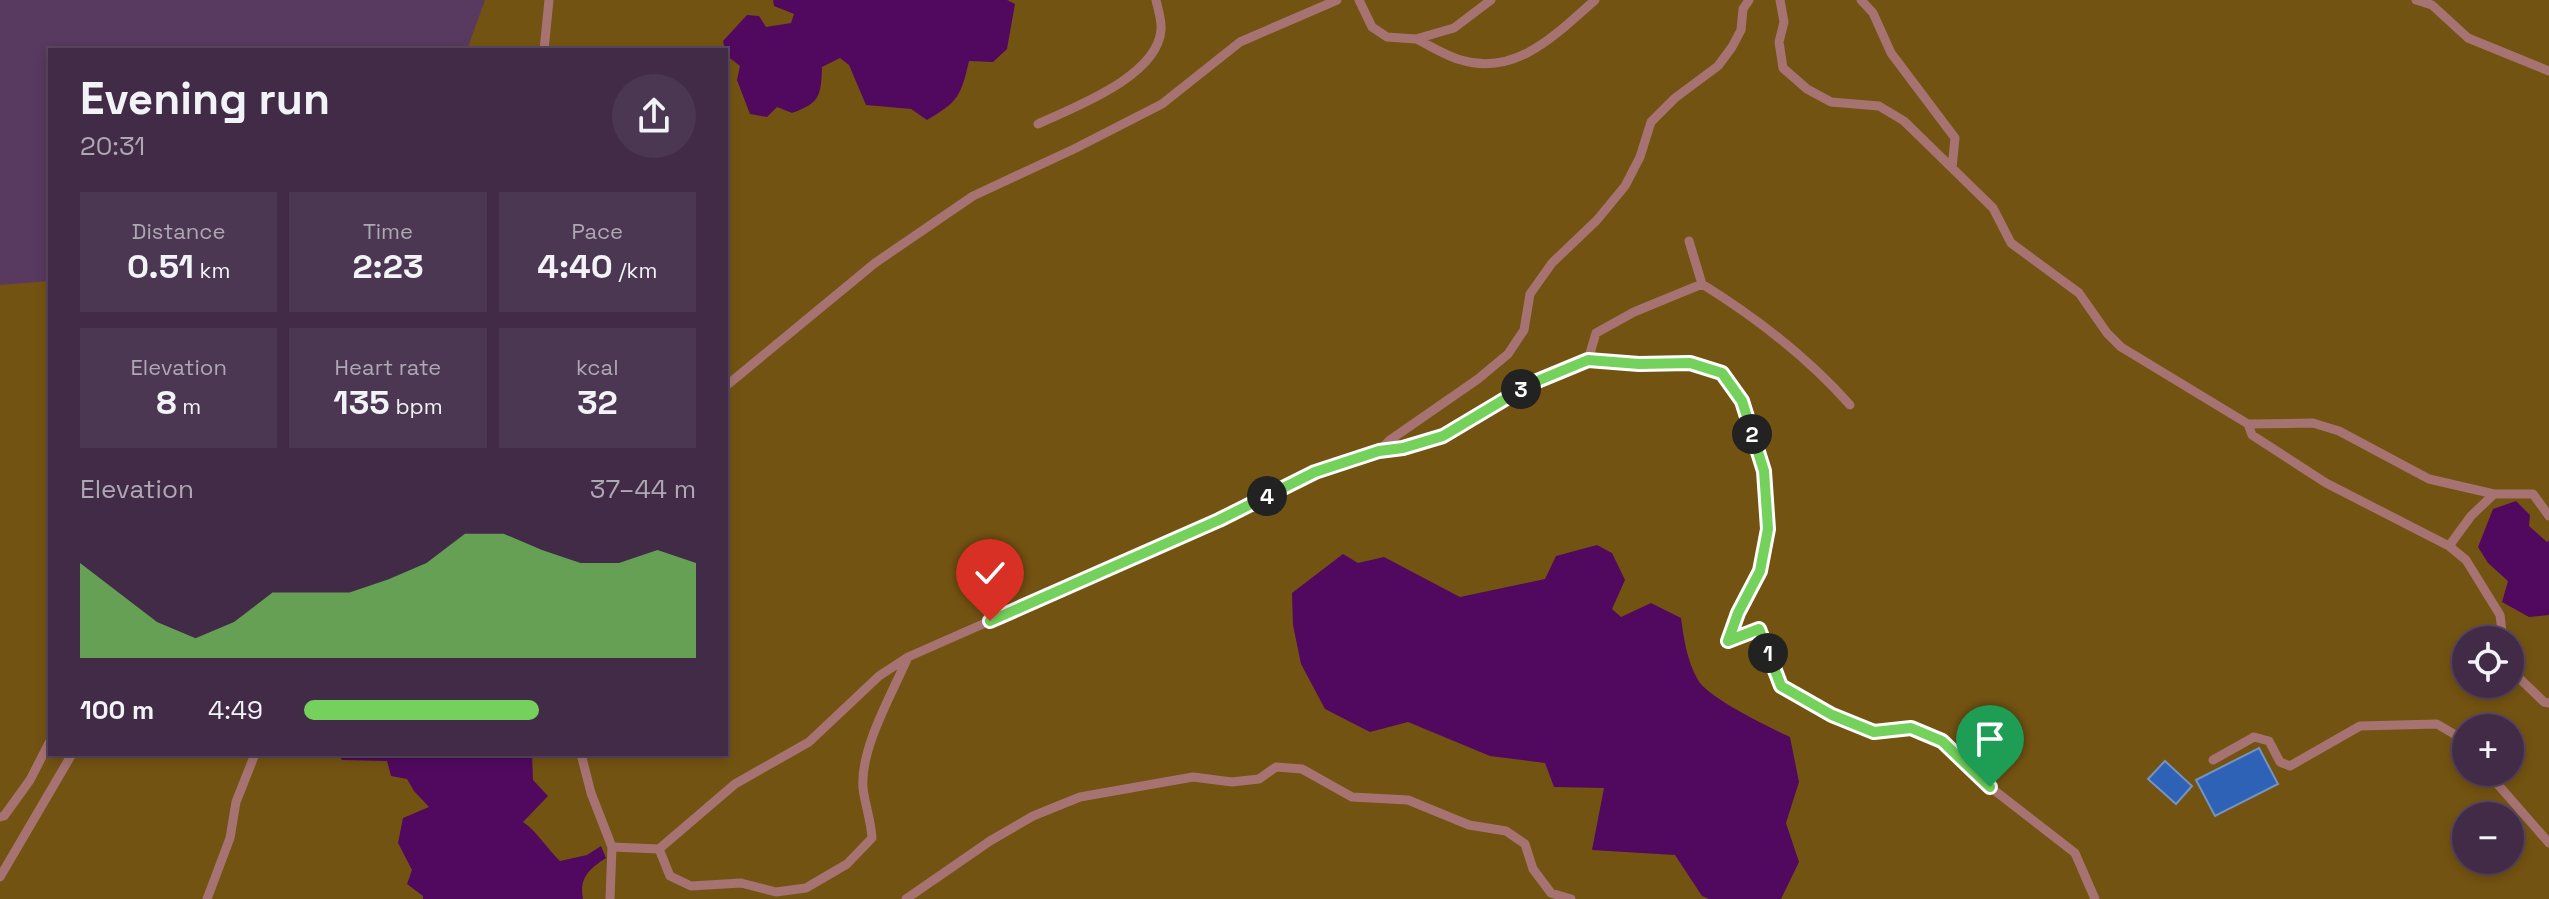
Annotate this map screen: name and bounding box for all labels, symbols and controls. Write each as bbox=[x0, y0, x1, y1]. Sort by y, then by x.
text: Evening run bbox=[80, 71, 330, 127]
button: share bbox=[612, 74, 696, 158]
text: 20:31 bbox=[80, 129, 145, 163]
text: Distance bbox=[132, 217, 226, 245]
text: Time bbox=[363, 217, 413, 245]
text: Pace bbox=[572, 217, 623, 245]
text: 0.51 bbox=[127, 245, 194, 288]
text: 2:23 bbox=[352, 245, 424, 288]
text: 4:40 bbox=[537, 245, 613, 288]
text: km bbox=[194, 256, 230, 284]
text: /km bbox=[613, 256, 657, 284]
text: Elevation bbox=[130, 353, 227, 381]
text: Heart rate bbox=[335, 353, 441, 381]
text: kcal bbox=[576, 353, 619, 381]
pin: 3 bbox=[1501, 369, 1541, 409]
text: 3 bbox=[1514, 375, 1528, 403]
text: 8 bbox=[156, 381, 177, 424]
text: 135 bbox=[333, 381, 390, 424]
text: 32 bbox=[577, 381, 618, 424]
text: m bbox=[177, 392, 201, 420]
text: bpm bbox=[390, 392, 443, 420]
pin: 2 bbox=[1732, 414, 1772, 454]
text: 2 bbox=[1745, 420, 1759, 448]
text: Elevation bbox=[80, 472, 194, 506]
text: 37–44 m bbox=[590, 472, 696, 506]
pin: 4 bbox=[1247, 476, 1287, 516]
text: 4 bbox=[1260, 482, 1274, 510]
pin bbox=[956, 539, 1024, 621]
icon: check bbox=[968, 551, 1012, 595]
map controls bbox=[2452, 626, 2524, 874]
button: locate bbox=[2452, 626, 2524, 698]
pin: 1 bbox=[1748, 633, 1788, 673]
text: 1 bbox=[1763, 639, 1773, 667]
text: 100 m bbox=[80, 693, 154, 727]
text: 4:49 bbox=[208, 693, 263, 727]
pin bbox=[1956, 705, 2024, 787]
button: + bbox=[2452, 714, 2524, 786]
icon: arrive bbox=[1968, 717, 2012, 761]
button: − bbox=[2452, 802, 2524, 874]

